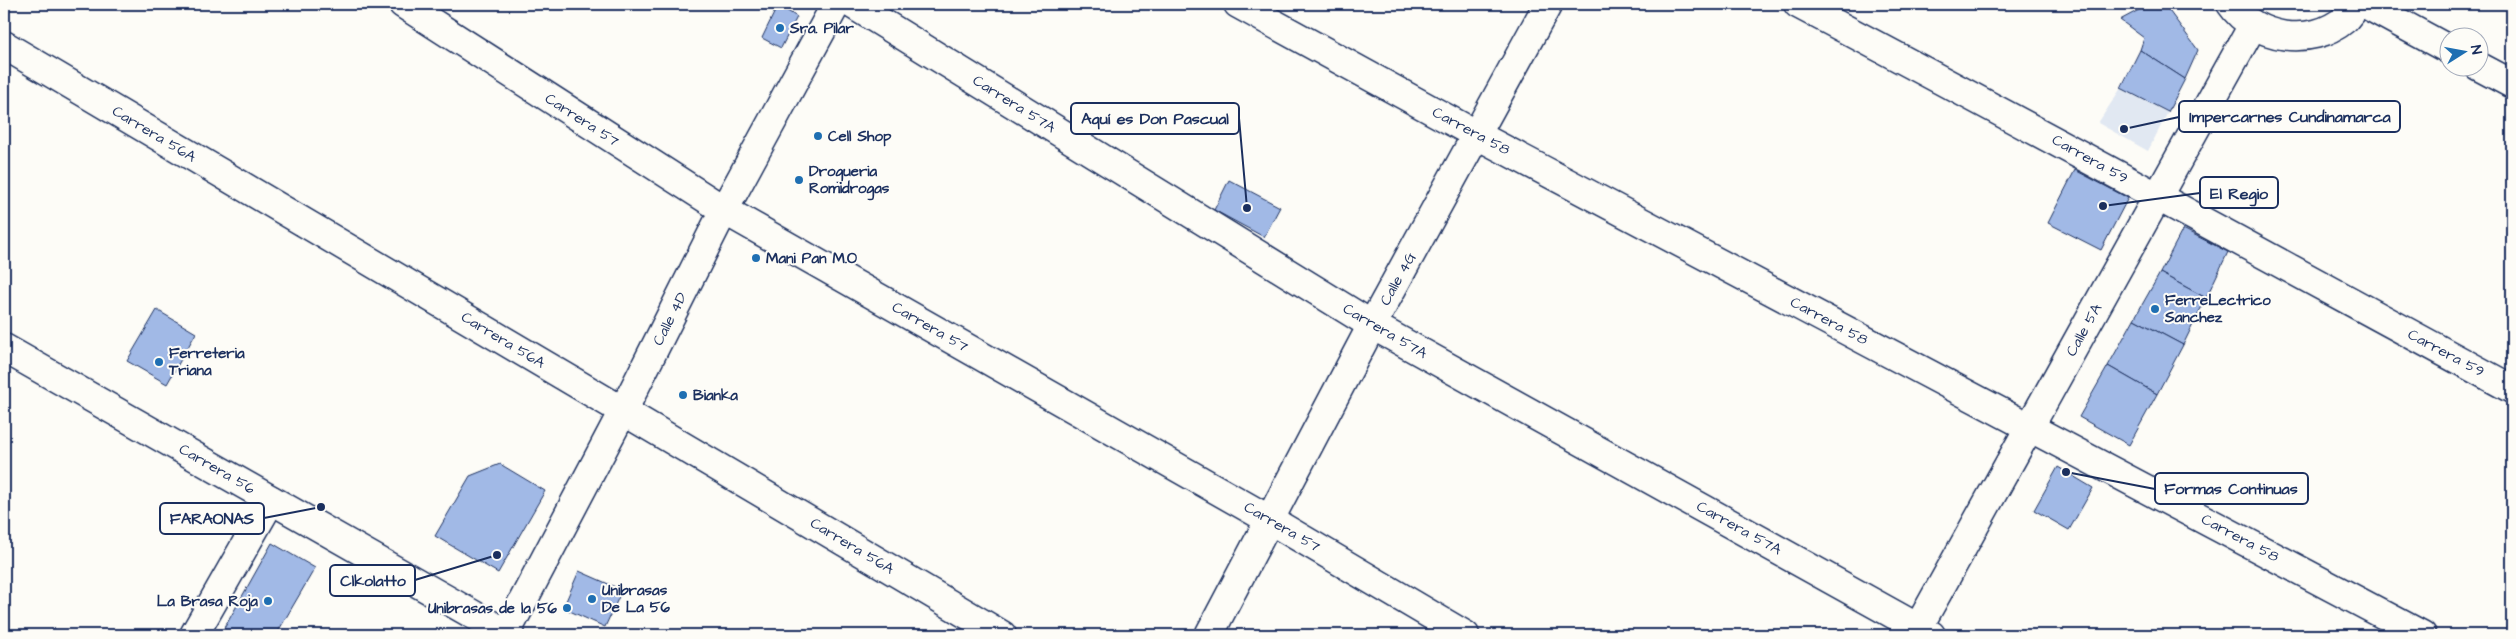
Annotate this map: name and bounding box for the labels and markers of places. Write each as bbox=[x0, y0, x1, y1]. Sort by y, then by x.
place label: Sra. Pilar bbox=[789, 18, 854, 39]
marker: Sra. Pilar bbox=[774, 22, 786, 34]
callout: Impercarnes Cundinamarca bbox=[2179, 101, 2400, 132]
callout: Aquí es Don Pascual bbox=[1071, 103, 1239, 134]
place label: Cell Shop bbox=[828, 126, 892, 147]
marker: Cell Shop bbox=[812, 130, 824, 142]
place label: Drogueria Romidrogas bbox=[809, 161, 890, 201]
marker: Drogueria Romidrogas bbox=[793, 174, 805, 186]
callout: El Regio bbox=[2200, 177, 2278, 208]
place label: Mani Pan M.O bbox=[766, 248, 857, 269]
marker: Mani Pan M.O bbox=[750, 252, 762, 264]
place label: FerreLectrico Sanchez bbox=[2164, 290, 2271, 328]
marker: FerreLectrico Sanchez bbox=[2149, 303, 2161, 315]
place label: Ferreteria Triana bbox=[168, 343, 245, 381]
marker: Ferreteria Triana bbox=[153, 356, 165, 368]
place label: Bianka bbox=[693, 385, 738, 406]
marker: Bianka bbox=[677, 389, 689, 401]
callout: Formas Continuas bbox=[2155, 473, 2308, 504]
callout: FARAONAS bbox=[160, 503, 264, 534]
callout: Clkolatto bbox=[330, 565, 415, 596]
place label: Unibrasas De La 56 bbox=[602, 580, 670, 618]
place label: La Brasa Roja bbox=[157, 591, 258, 612]
marker: Unibrasas De La 56 bbox=[586, 593, 598, 605]
marker: La Brasa Roja bbox=[262, 595, 274, 607]
place label: Unibrasas de la 56 bbox=[428, 598, 558, 619]
marker: Unibrasas de la 56 bbox=[561, 602, 573, 614]

